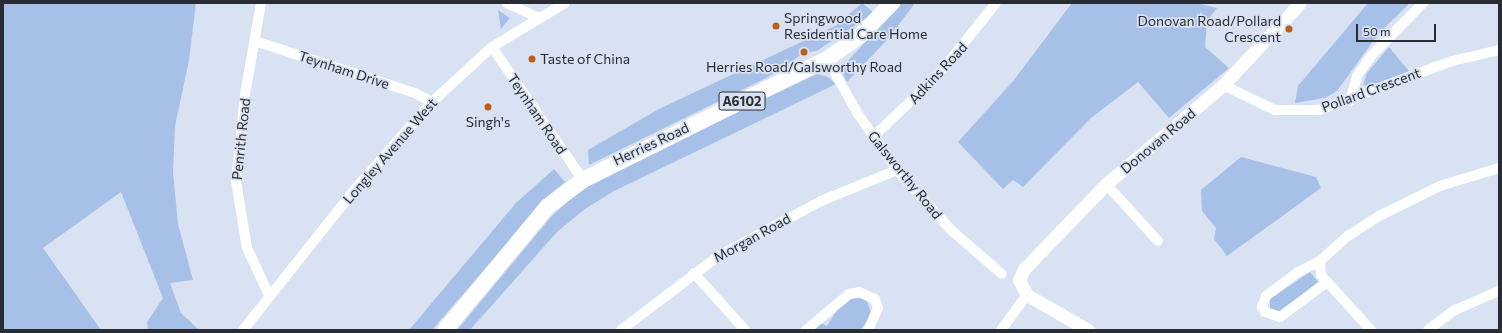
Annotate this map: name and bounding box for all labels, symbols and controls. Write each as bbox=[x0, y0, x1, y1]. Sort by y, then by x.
place label: Springwood Residential Care Home bbox=[784, 10, 927, 42]
place label: Donovan Road/Pollard Crescent bbox=[1137, 13, 1281, 46]
scale bar bbox=[1358, 16, 1438, 42]
marker: Springwood Residential Care Home bbox=[771, 21, 781, 31]
marker: Donovan Road/Pollard Crescent bbox=[1284, 24, 1294, 34]
text: 50 m bbox=[1363, 24, 1391, 38]
street label: Adkins Road bbox=[905, 39, 971, 107]
street label: Teynham Drive bbox=[297, 47, 391, 93]
marker: Herries Road/Galsworthy Road bbox=[799, 47, 809, 57]
place label: Taste of China bbox=[540, 51, 630, 67]
marker: Taste of China bbox=[527, 54, 537, 64]
place label: Herries Road/Galsworthy Road bbox=[706, 59, 902, 75]
street label: Pollard Crescent bbox=[1319, 64, 1423, 116]
street label: Teynham Road bbox=[504, 71, 570, 157]
road number: A6102 bbox=[718, 90, 766, 112]
street label: Longley Avenue West bbox=[339, 95, 441, 207]
street label: Penrith Road bbox=[228, 97, 254, 181]
marker: Singh's bbox=[483, 102, 493, 112]
street label: Donovan Road bbox=[1117, 105, 1199, 177]
place label: Singh's bbox=[466, 114, 510, 130]
street label: Herries Road bbox=[610, 119, 692, 169]
street label: Galsworthy Road bbox=[864, 128, 946, 222]
street label: Morgan Road bbox=[711, 210, 793, 266]

